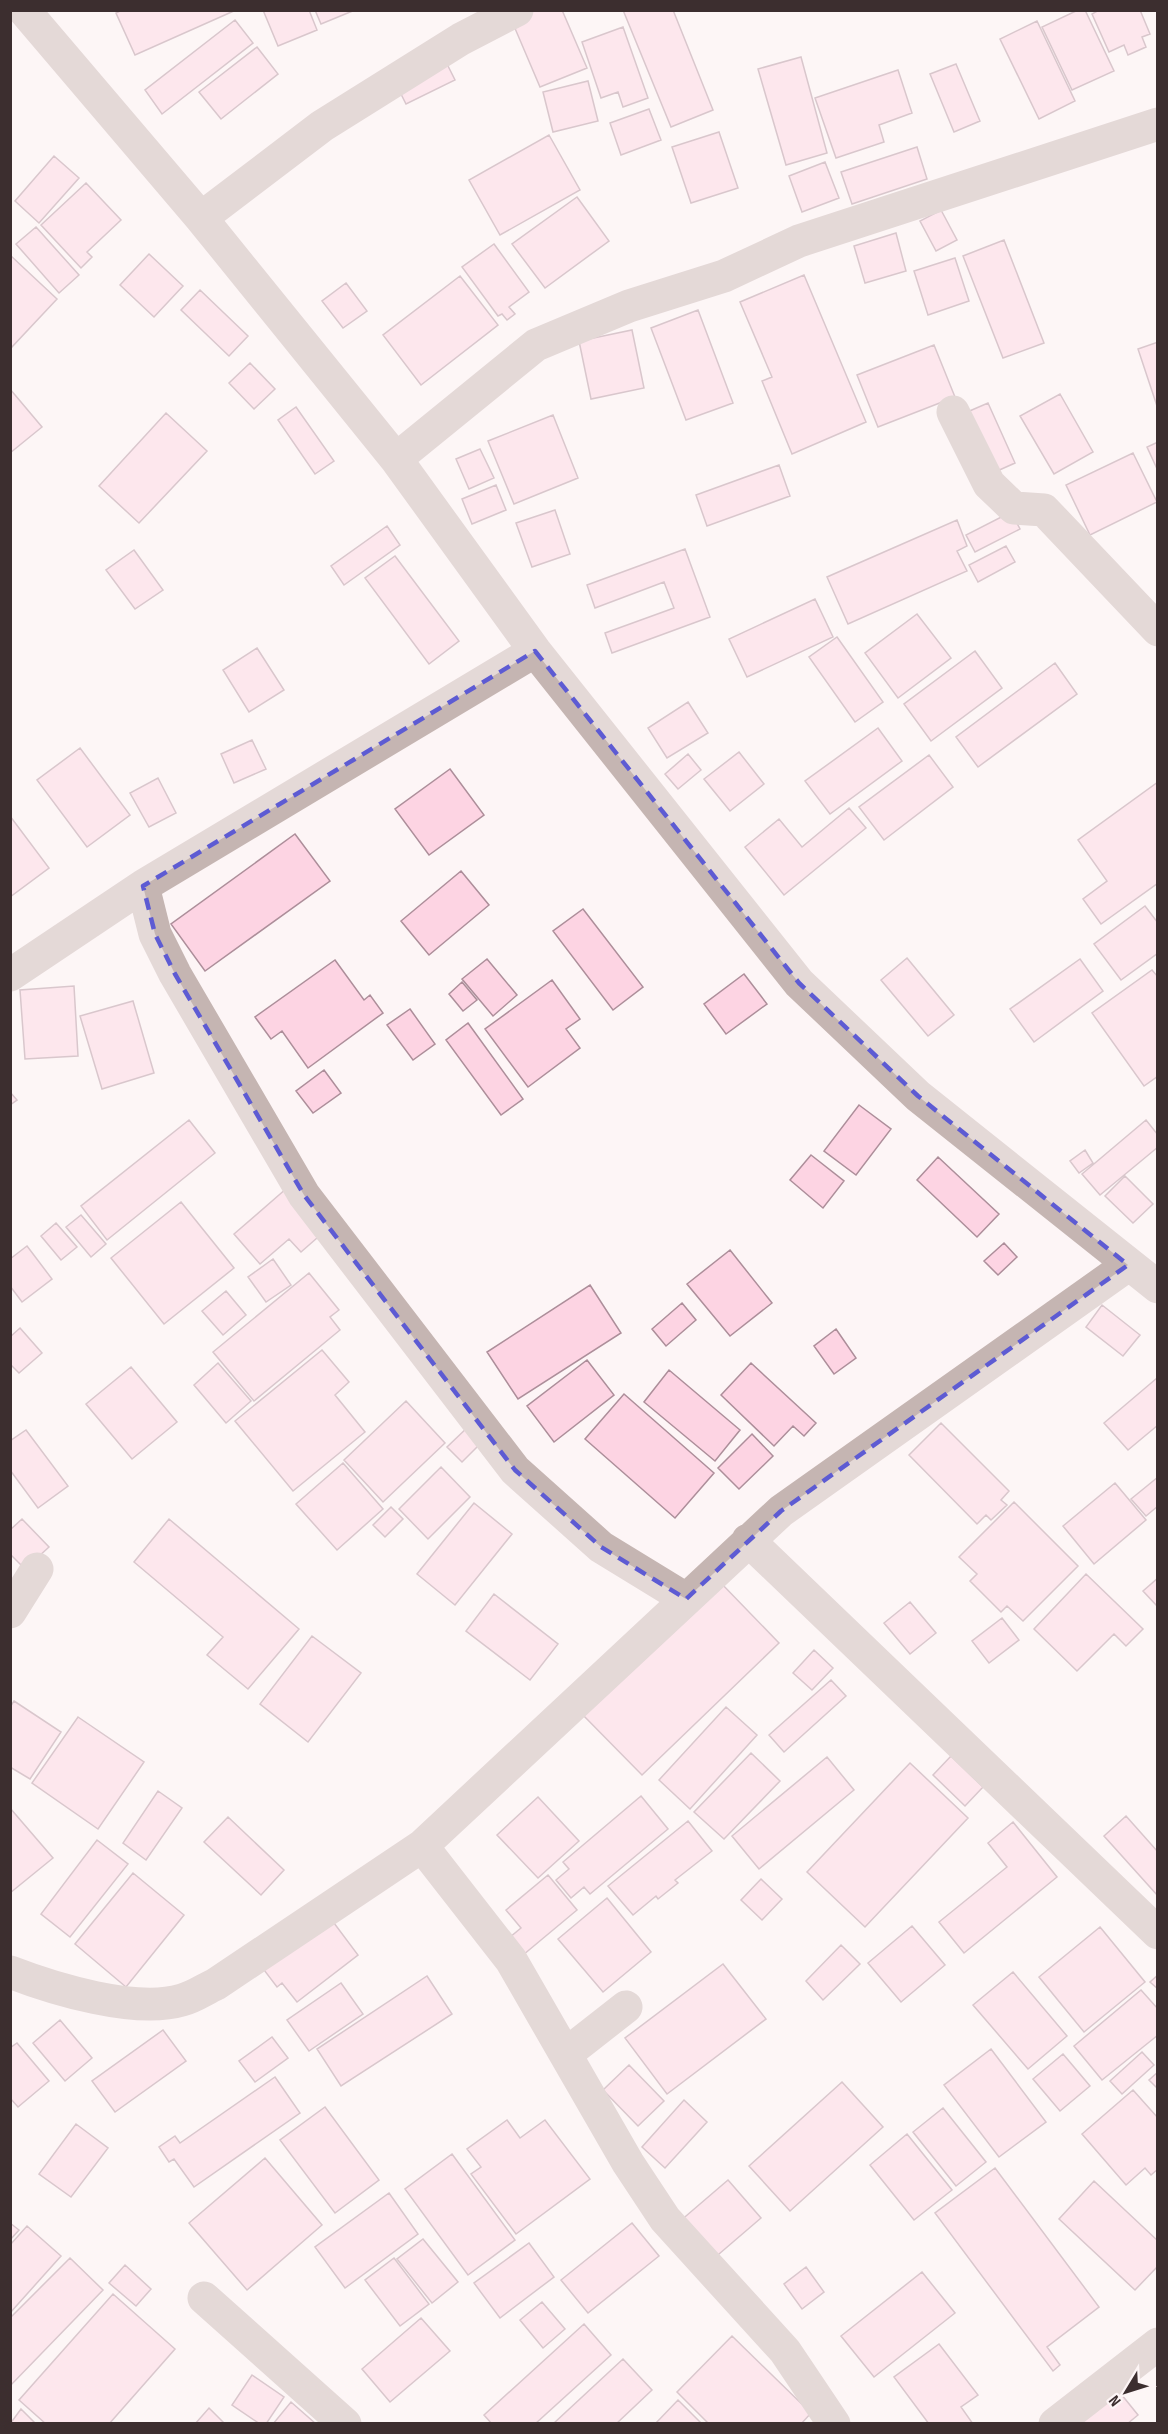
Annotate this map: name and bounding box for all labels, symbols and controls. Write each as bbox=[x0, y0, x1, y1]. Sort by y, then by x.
north arrow bbox=[1096, 2362, 1156, 2422]
text: N bbox=[1105, 2391, 1125, 2410]

